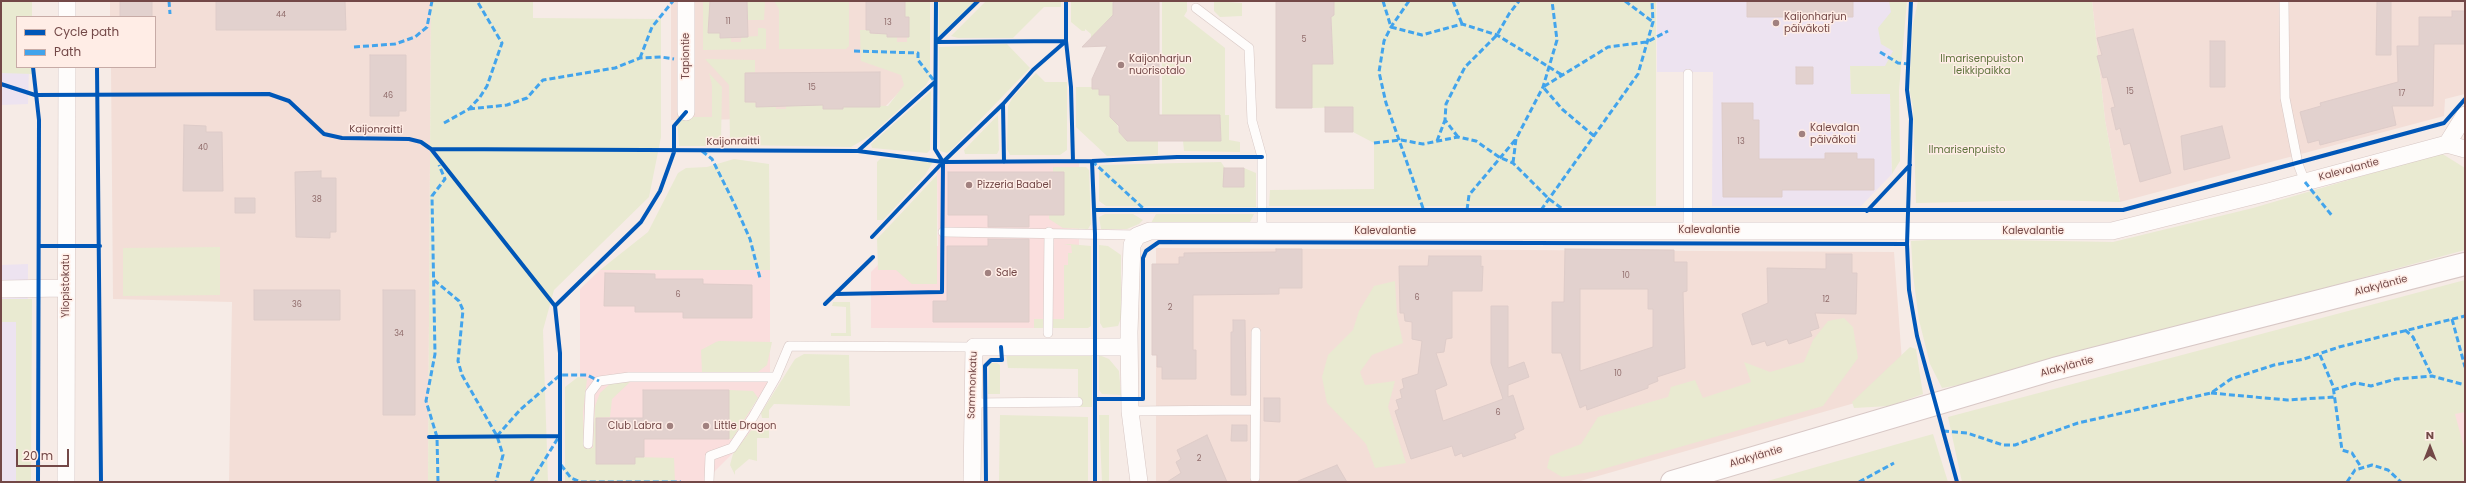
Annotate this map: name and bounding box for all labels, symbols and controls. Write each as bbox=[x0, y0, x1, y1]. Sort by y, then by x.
house number: 44 bbox=[276, 10, 286, 20]
place label: Kaijonharjun päiväkoti bbox=[1784, 11, 1847, 34]
legend bbox=[16, 16, 156, 68]
house number: 11 bbox=[725, 17, 731, 27]
house number: 13 bbox=[884, 18, 892, 28]
marker: Kaijonharjun päiväkoti bbox=[1771, 18, 1781, 28]
text: Cycle path bbox=[54, 23, 119, 40]
street label: Tapiontie bbox=[680, 33, 692, 79]
house number: 5 bbox=[1301, 35, 1307, 45]
text: Path bbox=[54, 43, 81, 60]
place label: Kaijonharjun nuorisotalo bbox=[1129, 53, 1192, 76]
park label: Ilmarisenpuiston leikkipaikka bbox=[1940, 53, 2024, 76]
marker: Kaijonharjun nuorisotalo bbox=[1116, 60, 1126, 70]
house number: 15 bbox=[808, 83, 816, 93]
house number: 15 bbox=[2126, 87, 2134, 97]
house number: 17 bbox=[2399, 89, 2405, 99]
house number: 46 bbox=[383, 91, 393, 101]
place label: Kalevalan päiväkoti bbox=[1810, 122, 1859, 146]
street label: Kaijonraitti bbox=[349, 124, 403, 136]
marker: Kalevalan päiväkoti bbox=[1797, 129, 1807, 139]
street label: Kaijonraitti bbox=[706, 136, 760, 148]
house number: 13 bbox=[1737, 137, 1745, 147]
house number: 40 bbox=[198, 143, 208, 153]
park label: Ilmarisenpuisto bbox=[1929, 144, 2005, 156]
street label: Kalevalantie bbox=[2318, 156, 2380, 184]
place label: Pizzeria Baabel bbox=[977, 179, 1051, 191]
marker: Pizzeria Baabel bbox=[964, 180, 974, 190]
house number: 38 bbox=[312, 195, 322, 205]
street label: Kalevalantie bbox=[1678, 224, 1740, 236]
street label: Kalevalantie bbox=[1354, 225, 1416, 237]
street label: Kalevalantie bbox=[2002, 225, 2064, 237]
street label: Yliopistokatu bbox=[60, 254, 72, 318]
place label: Sale bbox=[996, 267, 1017, 279]
marker: Sale bbox=[983, 268, 993, 278]
house number: 10 bbox=[1622, 271, 1630, 281]
street label: Alakyläntie bbox=[2353, 273, 2409, 299]
house number: 6 bbox=[675, 290, 681, 300]
house number: 6 bbox=[1414, 293, 1420, 303]
house number: 12 bbox=[1822, 295, 1830, 305]
house number: 36 bbox=[292, 300, 302, 310]
house number: 2 bbox=[1168, 303, 1172, 313]
house number: 34 bbox=[394, 329, 404, 339]
street label: Sammonkatu bbox=[966, 351, 980, 419]
street label: Alakyläntie bbox=[2039, 354, 2095, 380]
house number: 10 bbox=[1614, 369, 1622, 379]
house number: 6 bbox=[1495, 408, 1501, 418]
place label: Club Labra bbox=[608, 420, 662, 432]
place label: Little Dragon bbox=[714, 420, 777, 432]
marker: Club Labra bbox=[665, 421, 675, 431]
marker: Little Dragon bbox=[701, 421, 711, 431]
north arrow bbox=[2410, 427, 2450, 467]
text: N bbox=[2426, 427, 2434, 443]
scale bar bbox=[18, 441, 71, 467]
street label: Alakyläntie bbox=[1728, 444, 1784, 470]
text: 20 m bbox=[23, 447, 53, 464]
house number: 2 bbox=[1197, 454, 1201, 464]

